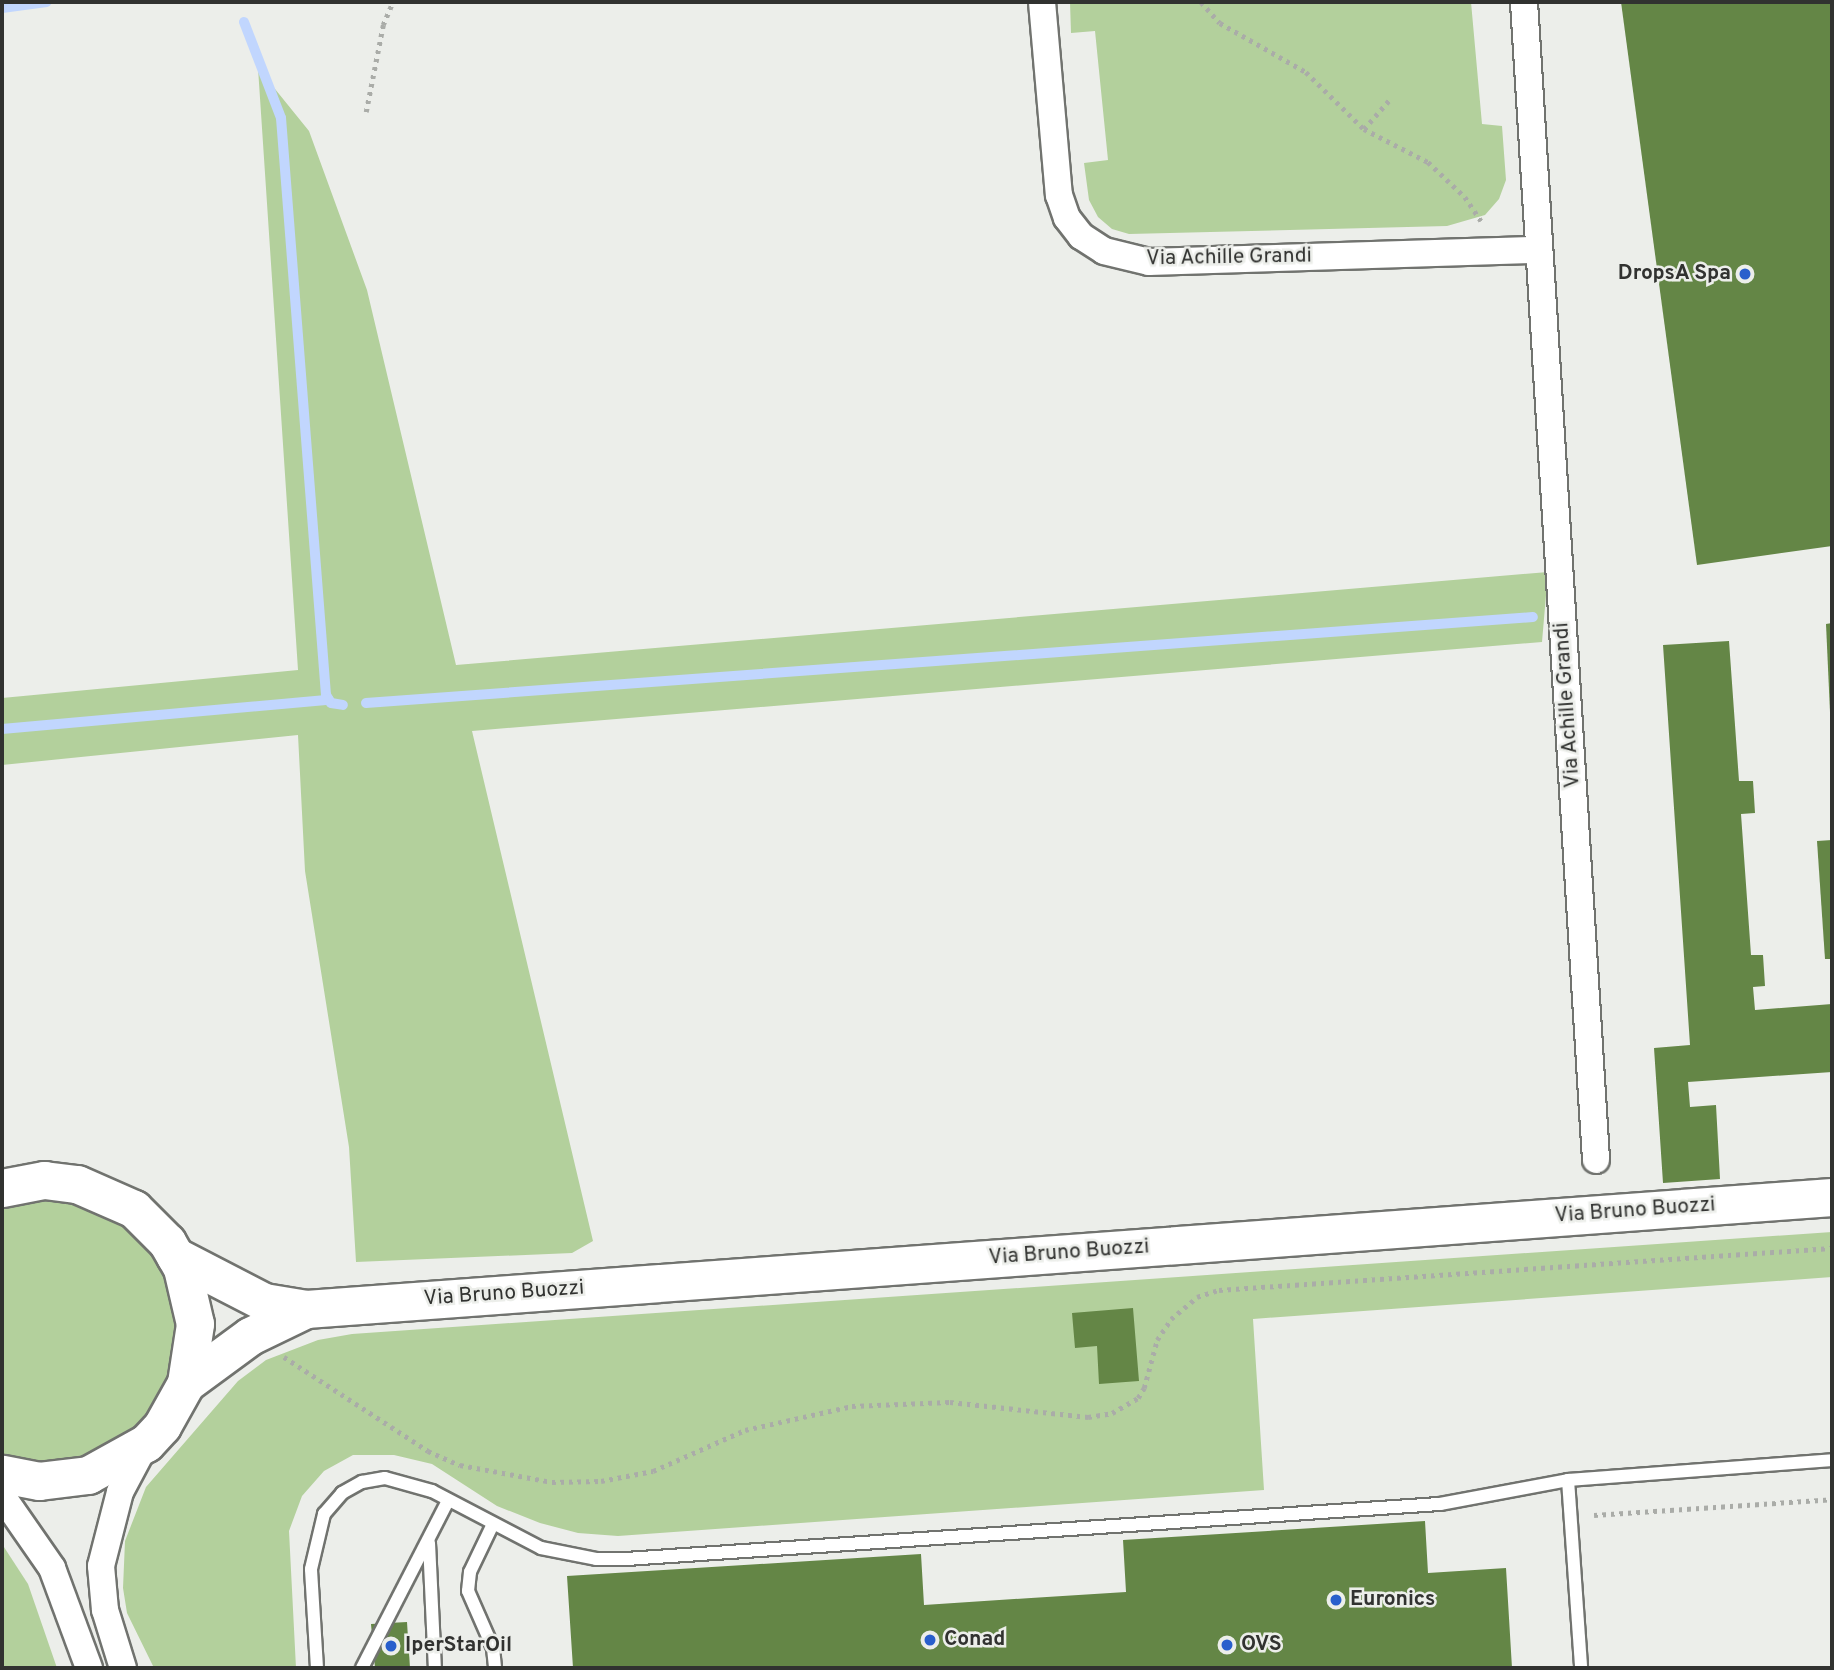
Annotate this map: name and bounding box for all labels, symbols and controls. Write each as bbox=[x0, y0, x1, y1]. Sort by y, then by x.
street label: Via Achille Grandi bbox=[1145, 244, 1313, 272]
place label: DropsA Spa bbox=[1617, 261, 1731, 287]
marker: DropsA Spa bbox=[1737, 266, 1753, 282]
street label: Via Achille Grandi bbox=[1550, 621, 1586, 789]
street label: Via Bruno Buozzi bbox=[1554, 1193, 1716, 1229]
street label: Via Bruno Buozzi bbox=[988, 1235, 1150, 1271]
street label: Via Bruno Buozzi bbox=[423, 1276, 585, 1312]
place label: Euronics bbox=[1350, 1587, 1435, 1613]
marker: Euronics bbox=[1328, 1592, 1344, 1608]
place label: Conad bbox=[944, 1627, 1005, 1653]
marker: Conad bbox=[922, 1632, 938, 1648]
place label: OVS bbox=[1241, 1632, 1282, 1658]
place label: IperStarOil bbox=[405, 1633, 512, 1659]
marker: OVS bbox=[1219, 1637, 1235, 1653]
marker: IperStarOil bbox=[383, 1638, 399, 1654]

